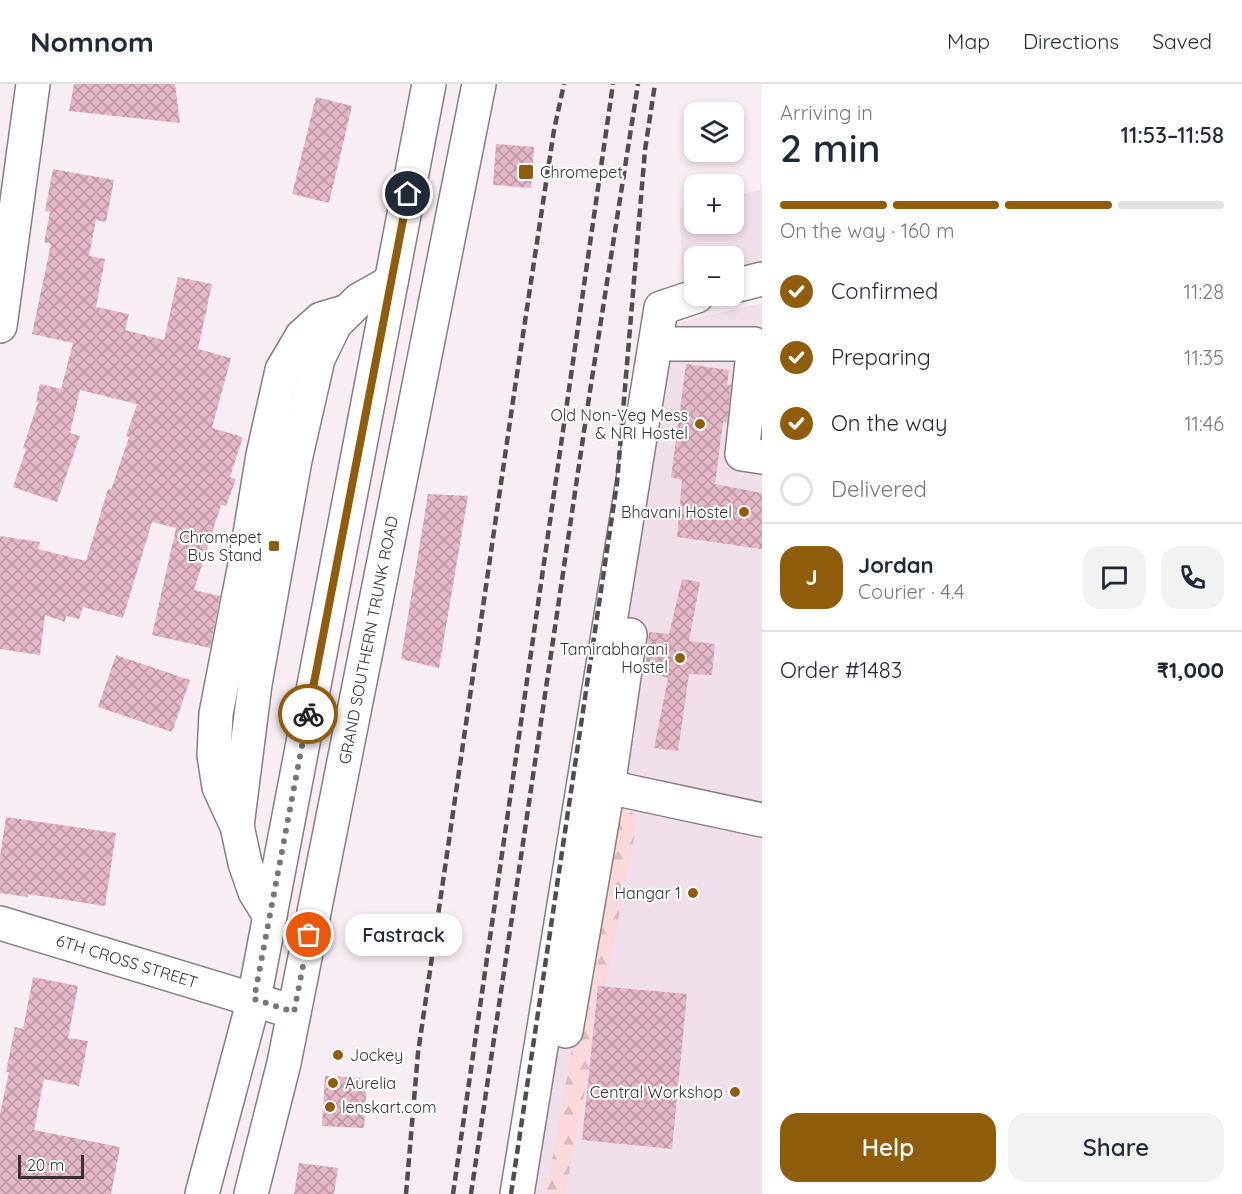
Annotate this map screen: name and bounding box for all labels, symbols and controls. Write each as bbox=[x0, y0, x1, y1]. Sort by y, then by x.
text: Nomnom bbox=[30, 24, 154, 59]
text: Map bbox=[947, 28, 990, 54]
text: Directions bbox=[1023, 28, 1119, 54]
text: Saved bbox=[1152, 28, 1212, 54]
text: Arriving in bbox=[780, 100, 873, 125]
map controls bbox=[684, 102, 744, 306]
button: layers bbox=[684, 102, 744, 162]
text: 11:53–11:58 bbox=[1121, 121, 1224, 149]
text: 2 min bbox=[780, 123, 881, 172]
place label: Chromepet bbox=[540, 162, 623, 182]
marker: Chromepet bbox=[517, 163, 535, 181]
pin bbox=[382, 168, 433, 219]
button: + bbox=[684, 174, 744, 234]
icon: home bbox=[391, 177, 424, 210]
text: On the way · 160 m bbox=[780, 218, 954, 243]
button: − bbox=[684, 246, 744, 306]
icon: check bbox=[780, 275, 813, 308]
text: Confirmed bbox=[831, 277, 938, 305]
text: 11:28 bbox=[1184, 279, 1224, 304]
icon: check bbox=[780, 341, 813, 374]
text: Preparing bbox=[831, 343, 931, 371]
text: 11:35 bbox=[1184, 345, 1224, 370]
place label: Old Non-Veg Mess & NRI Hostel bbox=[550, 405, 688, 443]
icon: check bbox=[780, 407, 813, 440]
text: On the way bbox=[831, 409, 947, 437]
text: 11:46 bbox=[1184, 411, 1224, 436]
marker: Old Non-Veg Mess & NRI Hostel bbox=[693, 417, 707, 431]
text: Delivered bbox=[831, 475, 927, 503]
place label: Bhavani Hostel bbox=[621, 502, 732, 522]
marker: Bhavani Hostel bbox=[737, 505, 751, 519]
street label: GRAND SOUTHERN TRUNK ROAD bbox=[334, 514, 402, 766]
place label: Chromepet Bus Stand bbox=[179, 527, 262, 565]
marker: Chromepet Bus Stand bbox=[267, 539, 281, 553]
button: chat bbox=[1083, 546, 1146, 609]
button: phone bbox=[1161, 546, 1224, 609]
text: Jordan bbox=[858, 551, 934, 579]
text: J bbox=[805, 563, 818, 591]
text: Courier · 4.4 bbox=[858, 579, 964, 604]
place label: Tamirabharani Hostel bbox=[560, 639, 668, 677]
marker: Tamirabharani Hostel bbox=[673, 651, 687, 665]
text: Order #1483 bbox=[780, 656, 902, 684]
text: ₹1,000 bbox=[1157, 656, 1224, 684]
courier bbox=[278, 684, 338, 744]
icon: bike bbox=[292, 698, 325, 731]
place label: Hangar 1 bbox=[614, 883, 681, 903]
marker: Hangar 1 bbox=[686, 886, 700, 900]
pin bbox=[283, 909, 334, 960]
callout: Fastrack bbox=[345, 914, 462, 956]
icon: bag bbox=[292, 918, 325, 951]
text: Fastrack bbox=[362, 922, 445, 947]
street label: 6TH CROSS STREET bbox=[54, 930, 201, 992]
place label: Jockey bbox=[350, 1045, 403, 1065]
marker: Jockey bbox=[331, 1048, 345, 1062]
place label: Aurelia bbox=[345, 1073, 396, 1093]
marker: Aurelia bbox=[326, 1076, 340, 1090]
place label: Central Workshop bbox=[590, 1082, 723, 1102]
marker: Central Workshop bbox=[728, 1085, 742, 1099]
place label: lenskart.com bbox=[342, 1097, 437, 1117]
marker: lenskart.com bbox=[323, 1100, 337, 1114]
button: Help bbox=[780, 1113, 996, 1182]
button: Share bbox=[1008, 1113, 1224, 1182]
scale bar bbox=[18, 1152, 84, 1180]
text: 20 m bbox=[27, 1155, 64, 1175]

